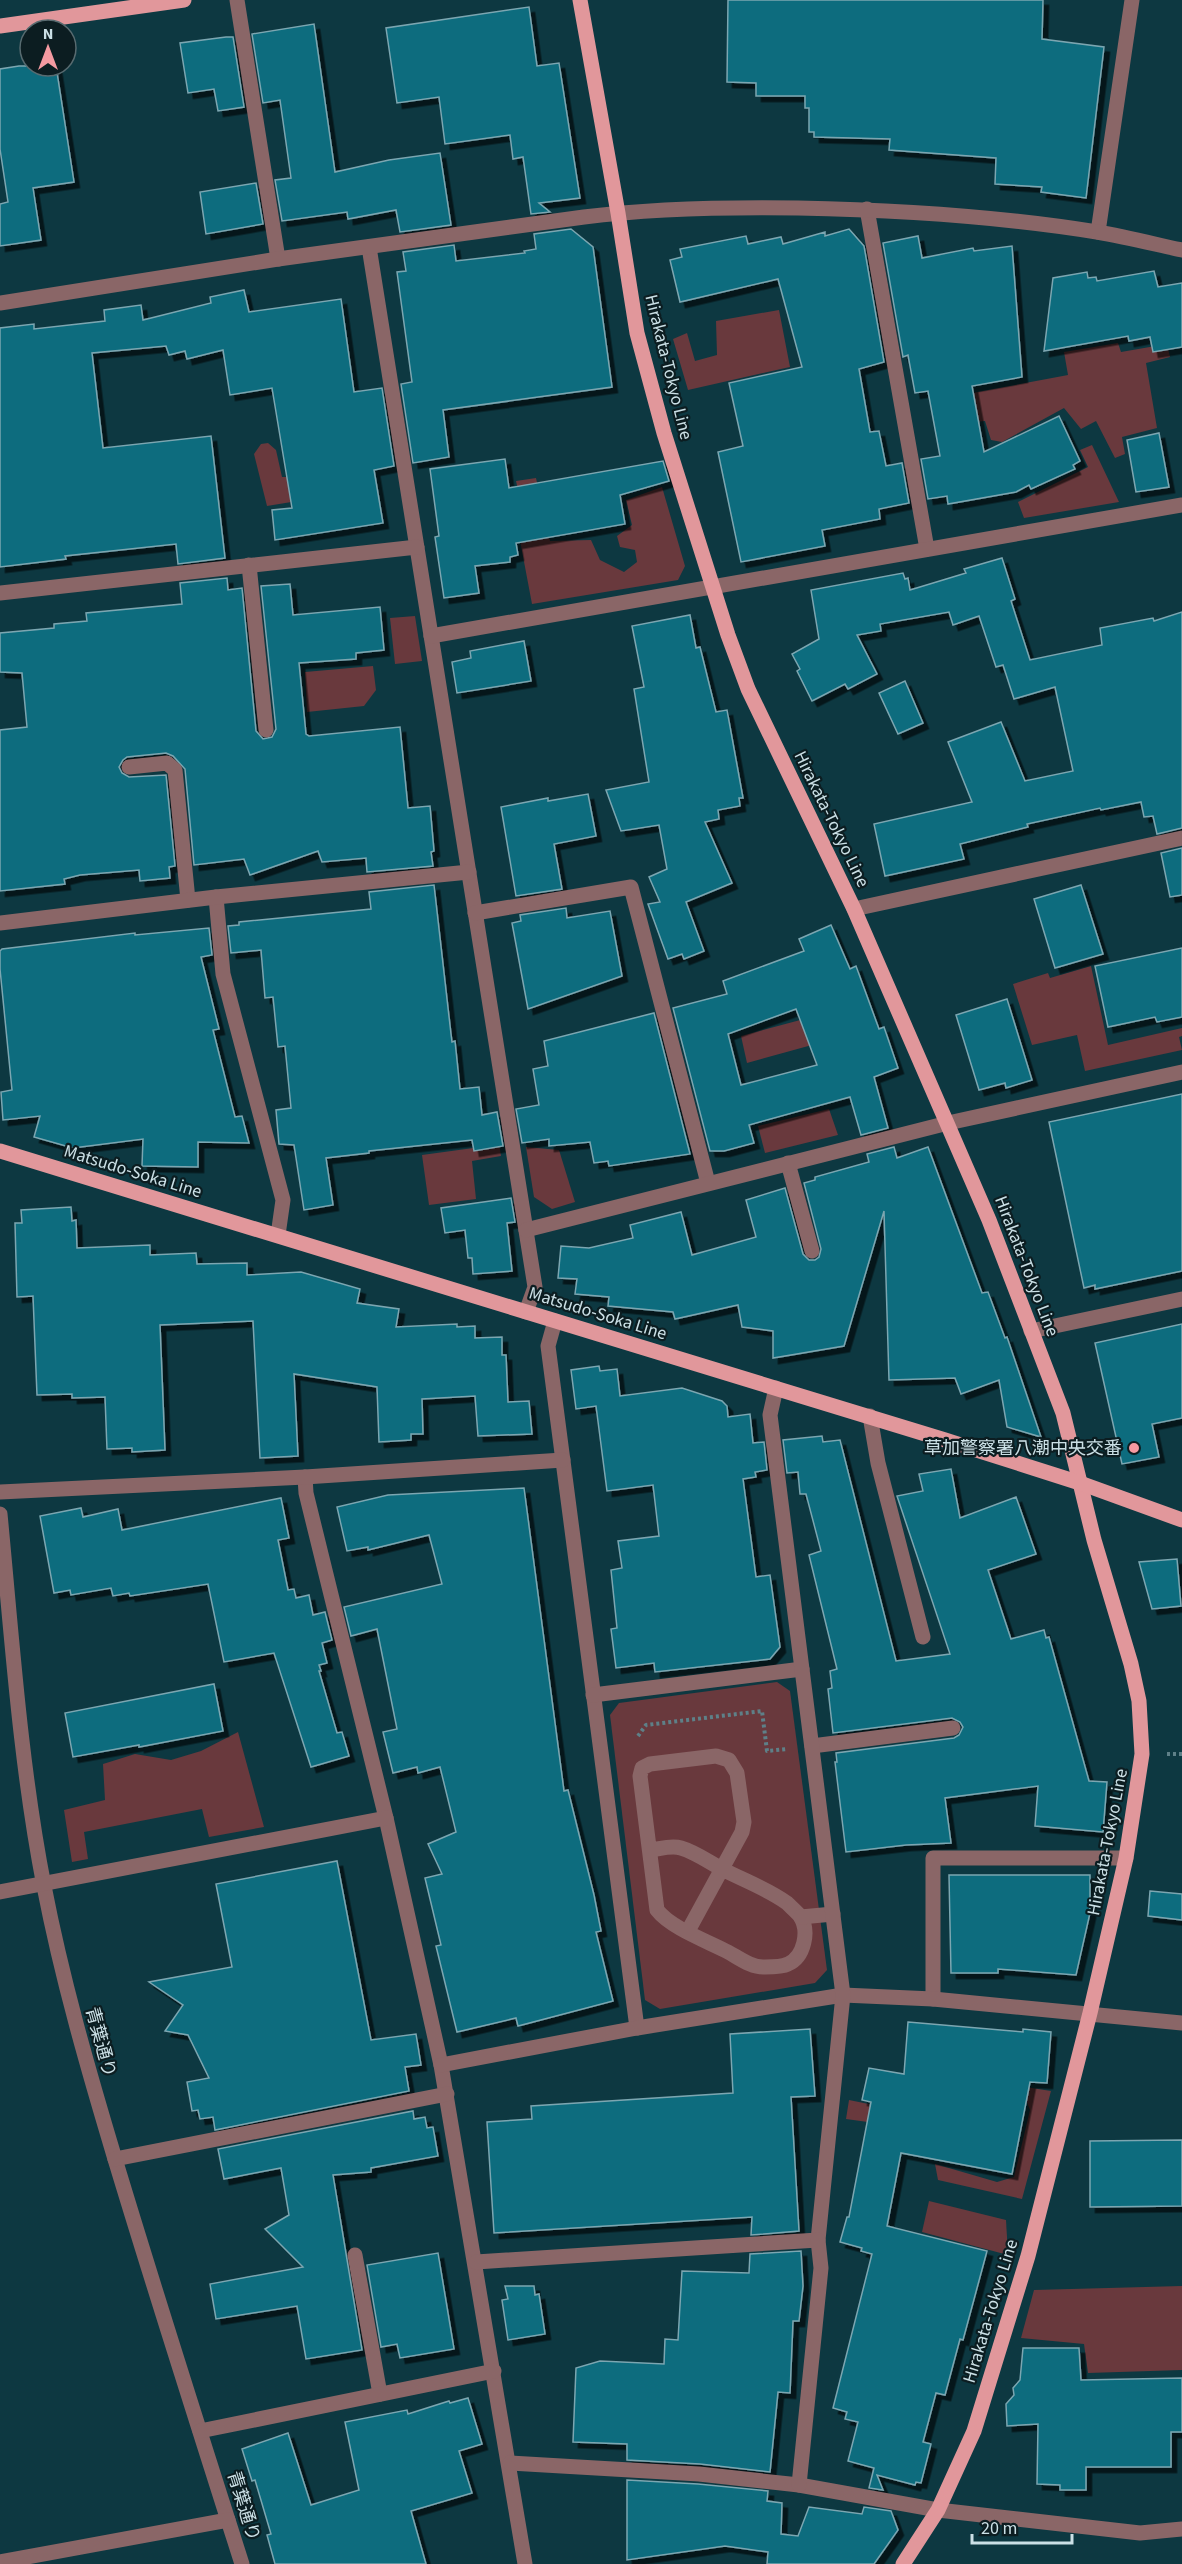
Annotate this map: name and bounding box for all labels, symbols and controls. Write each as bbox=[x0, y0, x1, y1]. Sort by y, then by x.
north arrow bbox=[18, 18, 78, 78]
text: N bbox=[43, 23, 53, 45]
street label: Hirakata-Tokyo Line bbox=[638, 292, 699, 442]
street label: Hirakata-Tokyo Line bbox=[788, 747, 875, 892]
street label: Matsudo-Soka Line bbox=[61, 1139, 205, 1204]
street label: Hirakata-Tokyo Line bbox=[988, 1192, 1065, 1340]
street label: Matsudo-Soka Line bbox=[526, 1281, 670, 1346]
place label: 草加警察署八潮中央交番 bbox=[924, 1436, 1122, 1461]
marker: 草加警察署八潮中央交番 bbox=[1127, 1441, 1141, 1455]
street label: Hirakata-Tokyo Line bbox=[1081, 1767, 1134, 1918]
street label: 青葉通り bbox=[79, 2004, 122, 2080]
street label: Hirakata-Tokyo Line bbox=[957, 2236, 1024, 2386]
street label: 青葉通り bbox=[221, 2468, 266, 2544]
scale bar bbox=[972, 2507, 1072, 2545]
text: 20 m bbox=[981, 2516, 1017, 2541]

